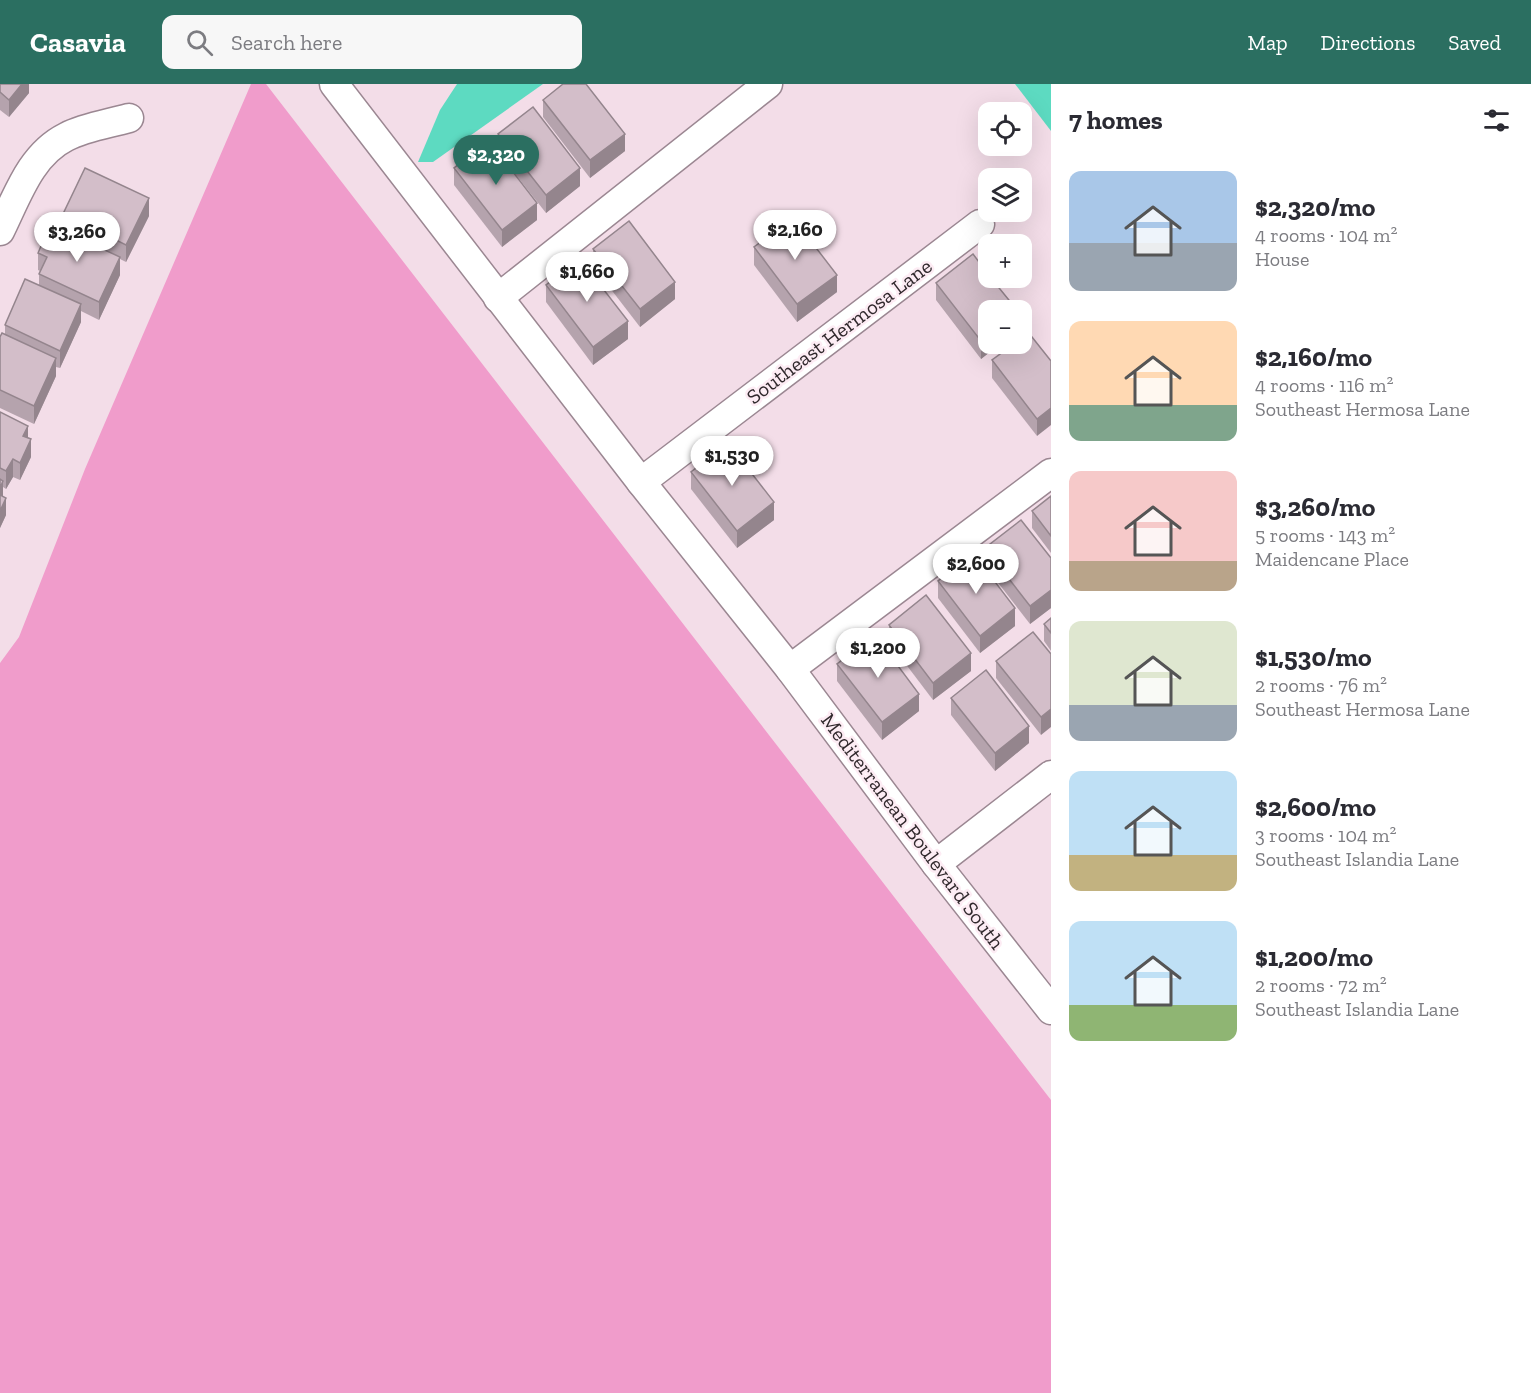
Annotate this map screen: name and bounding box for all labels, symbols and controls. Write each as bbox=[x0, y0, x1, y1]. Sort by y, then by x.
search box bbox=[162, 15, 582, 69]
text: Casavia bbox=[30, 26, 126, 59]
icon: search bbox=[183, 26, 216, 59]
text: Search here bbox=[231, 29, 342, 56]
text: Map bbox=[1248, 30, 1288, 55]
text: Directions bbox=[1321, 30, 1415, 55]
text: Saved bbox=[1448, 30, 1501, 55]
map controls bbox=[978, 102, 1032, 354]
button: locate bbox=[978, 102, 1032, 156]
text: 7 homes bbox=[1069, 104, 1163, 136]
icon: filters bbox=[1480, 104, 1513, 137]
pin: $2,320 bbox=[447, 135, 545, 186]
text: $2,320 bbox=[467, 142, 525, 166]
button: layers bbox=[978, 168, 1032, 222]
text: $2,320/mo bbox=[1255, 191, 1375, 223]
icon: home bbox=[1117, 195, 1189, 267]
pin: $2,160 bbox=[746, 210, 844, 261]
pin: $3,260 bbox=[28, 212, 126, 263]
text: $2,160 bbox=[767, 217, 823, 241]
text: $3,260 bbox=[48, 219, 106, 243]
text: 4 rooms · 104 m² bbox=[1255, 223, 1397, 247]
button: + bbox=[978, 234, 1032, 288]
text: House bbox=[1255, 247, 1309, 271]
pin: $1,660 bbox=[538, 252, 636, 303]
street label: Southeast Hermosa Lane bbox=[741, 253, 937, 409]
text: $1,660 bbox=[559, 259, 615, 283]
button: − bbox=[978, 300, 1032, 354]
text: $2,160/mo bbox=[1255, 341, 1372, 373]
icon: home bbox=[1117, 345, 1189, 417]
text: 4 rooms · 116 m² bbox=[1255, 373, 1393, 397]
text: Southeast Hermosa Lane bbox=[1255, 397, 1470, 421]
pin: $1,530 bbox=[683, 436, 781, 487]
text: $1,530 bbox=[705, 443, 759, 467]
text: $3,260/mo bbox=[1255, 491, 1375, 523]
icon: home bbox=[1117, 495, 1189, 567]
text: 5 rooms · 143 m² bbox=[1255, 523, 1395, 547]
pin: $2,600 bbox=[927, 544, 1025, 595]
text: Maidencane Place bbox=[1255, 547, 1409, 571]
text: $2,600 bbox=[947, 551, 1005, 575]
pin: $1,200 bbox=[829, 628, 927, 679]
text: $1,200 bbox=[850, 635, 906, 659]
text: $1,530/mo bbox=[1255, 641, 1372, 673]
icon: home bbox=[1117, 645, 1189, 717]
text: 2 rooms · 76 m² bbox=[1255, 673, 1387, 697]
text: Southeast Hermosa Lane bbox=[1255, 697, 1470, 721]
street label: Mediterranean Boulevard South bbox=[816, 708, 1010, 954]
text: $2,600/mo bbox=[1255, 791, 1376, 823]
icon: home bbox=[1117, 795, 1189, 867]
text: 3 rooms · 104 m² bbox=[1255, 823, 1396, 847]
text: Southeast Islandia Lane bbox=[1255, 847, 1459, 871]
text: $1,200/mo bbox=[1255, 941, 1373, 973]
icon: home bbox=[1117, 945, 1189, 1017]
text: 2 rooms · 72 m² bbox=[1255, 973, 1387, 997]
text: Southeast Islandia Lane bbox=[1255, 997, 1459, 1021]

